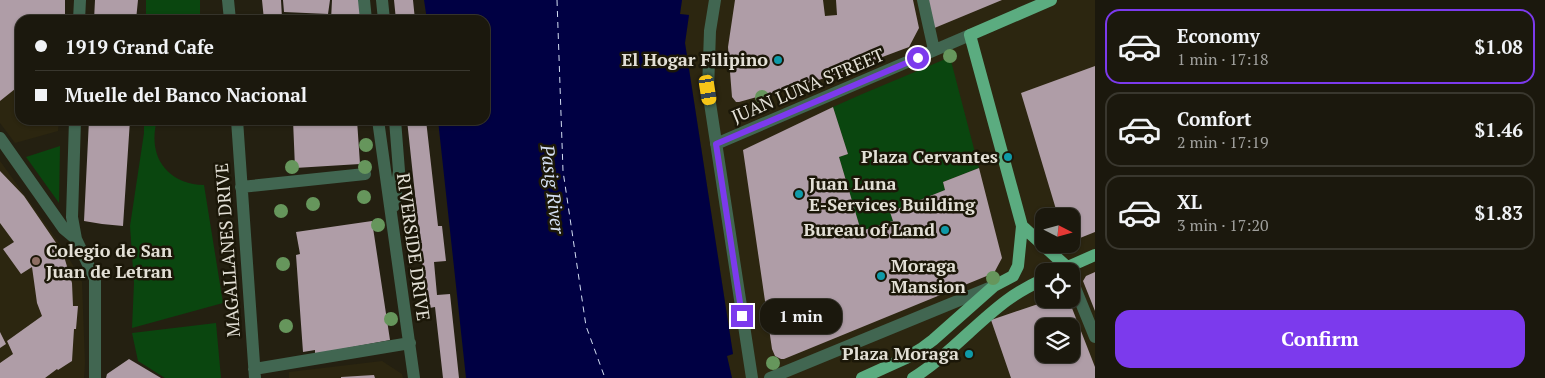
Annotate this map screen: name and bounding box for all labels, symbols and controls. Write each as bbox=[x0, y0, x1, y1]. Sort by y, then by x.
text: Economy bbox=[1177, 23, 1260, 48]
icon: car bbox=[1117, 24, 1162, 69]
text: 1919 Grand Cafe bbox=[65, 34, 214, 59]
text: $1.08 bbox=[1474, 34, 1523, 59]
street label: JUAN LUNA STREET bbox=[727, 42, 888, 128]
place label: El Hogar Filipino bbox=[621, 47, 768, 71]
route start bbox=[907, 47, 929, 69]
text: 1 min · 17:18 bbox=[1177, 48, 1269, 70]
marker: El Hogar Filipino bbox=[772, 54, 784, 66]
car bbox=[698, 74, 717, 106]
text: Muelle del Banco Nacional bbox=[65, 82, 307, 107]
text: Comfort bbox=[1177, 106, 1252, 131]
icon: car bbox=[1117, 107, 1162, 152]
text: $1.46 bbox=[1474, 117, 1523, 142]
text: 2 min · 17:19 bbox=[1177, 131, 1269, 153]
water label: Pasig River bbox=[536, 142, 571, 236]
place label: Plaza Cervantes bbox=[861, 144, 998, 168]
marker: Plaza Cervantes bbox=[1002, 151, 1014, 163]
street label: MAGALLANES DRIVE bbox=[209, 162, 245, 338]
street label: RIVERSIDE DRIVE bbox=[392, 171, 436, 322]
place label: Juan Luna E-Services Building bbox=[809, 171, 976, 216]
marker: Juan Luna E-Services Building bbox=[793, 188, 805, 200]
text: XL bbox=[1177, 189, 1202, 214]
icon: car bbox=[1117, 190, 1162, 235]
text: $1.83 bbox=[1474, 200, 1523, 225]
north arrow bbox=[1035, 208, 1080, 252]
map controls bbox=[1035, 208, 1080, 363]
text: 3 min · 17:20 bbox=[1177, 214, 1269, 236]
place label: Bureau of Land bbox=[803, 217, 935, 241]
marker: Bureau of Land bbox=[939, 224, 951, 236]
place label: Colegio de San Juan de Letran bbox=[46, 238, 173, 283]
place label: Moraga Mansion bbox=[891, 253, 966, 298]
marker: Colegio de San Juan de Letran bbox=[30, 255, 42, 267]
button: locate bbox=[1035, 263, 1080, 308]
marker: Moraga Mansion bbox=[875, 270, 887, 282]
callout: 1 min bbox=[760, 298, 842, 334]
route end bbox=[731, 305, 753, 327]
text: 1 min bbox=[779, 305, 823, 327]
button: Confirm bbox=[1115, 310, 1525, 368]
button: layers bbox=[1035, 318, 1080, 363]
place label: Plaza Moraga bbox=[842, 341, 959, 365]
marker: Plaza Moraga bbox=[963, 348, 975, 360]

